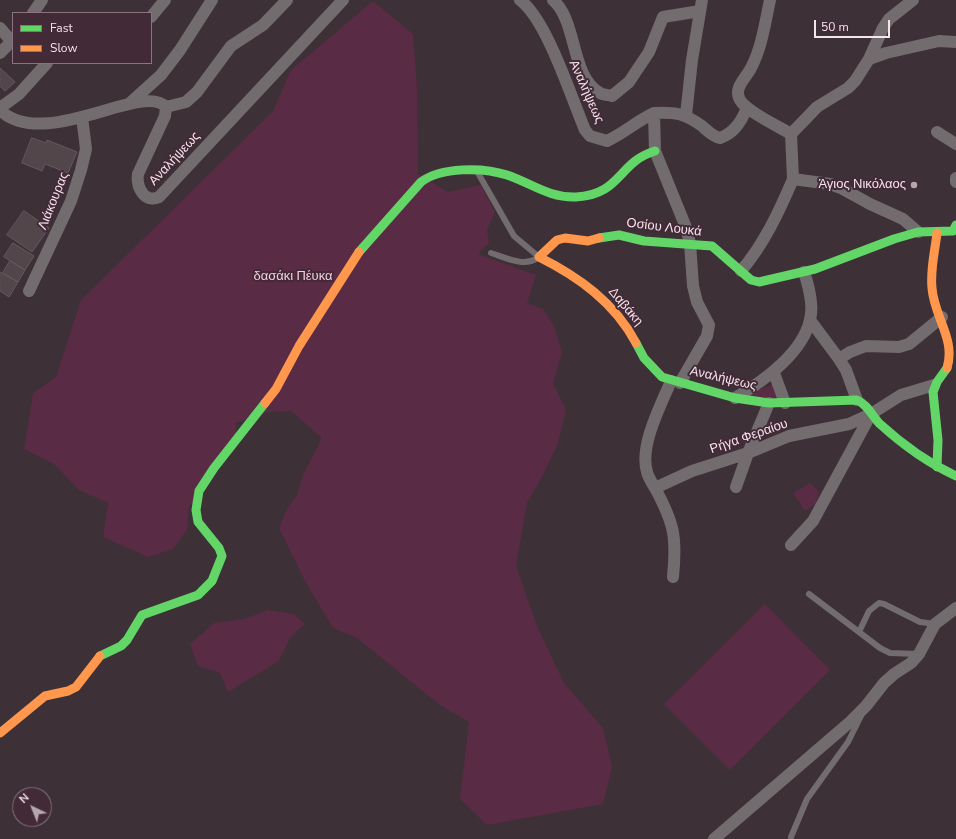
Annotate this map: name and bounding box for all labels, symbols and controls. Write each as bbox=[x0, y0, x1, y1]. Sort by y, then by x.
legend bbox=[12, 12, 152, 64]
scale bar bbox=[816, 12, 892, 38]
text: 50 m bbox=[821, 19, 849, 35]
text: Fast bbox=[50, 20, 73, 36]
text: Slow bbox=[50, 40, 78, 56]
street label: Αναλήψεως bbox=[565, 58, 607, 126]
street label: Αναλήψεως bbox=[146, 129, 204, 189]
street label: Λιάκουρας bbox=[35, 170, 73, 232]
place label: Άγιος Νικόλαος bbox=[818, 177, 906, 193]
marker: Άγιος Νικόλαος bbox=[909, 180, 919, 190]
street label: Οσίου Λουκά bbox=[626, 216, 702, 240]
park label: δασάκι Πέυκα bbox=[253, 269, 333, 285]
street label: Δαβάκη bbox=[604, 284, 646, 330]
street label: Αναλήψεως bbox=[688, 364, 758, 394]
street label: Ρήγα Φεραίου bbox=[708, 416, 790, 458]
north arrow bbox=[12, 787, 52, 827]
text: N bbox=[16, 790, 32, 807]

